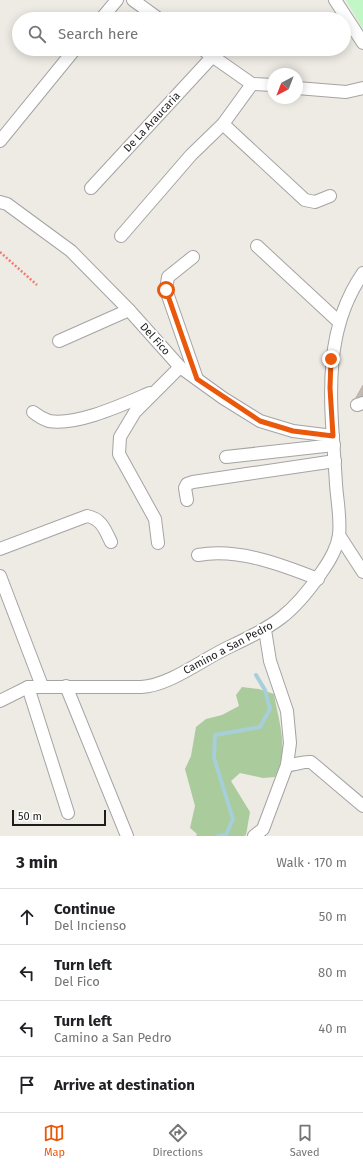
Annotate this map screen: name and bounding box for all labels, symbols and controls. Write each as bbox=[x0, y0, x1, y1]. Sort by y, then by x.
search box bbox=[12, 12, 351, 56]
icon: search bbox=[26, 23, 48, 45]
text: Search here bbox=[58, 25, 138, 43]
north arrow bbox=[267, 68, 303, 104]
street label: De La Araucaria bbox=[121, 89, 183, 155]
route start bbox=[157, 281, 175, 299]
street label: Del Fico bbox=[137, 320, 173, 358]
route end bbox=[322, 350, 340, 368]
street label: Camino a San Pedro bbox=[181, 619, 275, 677]
scale bar bbox=[12, 808, 106, 827]
text: 50 m bbox=[18, 810, 42, 823]
text: 3 min bbox=[16, 852, 58, 873]
text: Walk · 170 m bbox=[276, 855, 347, 870]
text: Continue bbox=[54, 900, 115, 918]
icon: ahead bbox=[16, 906, 38, 928]
text: 50 m bbox=[319, 909, 347, 924]
text: Del Incienso bbox=[54, 918, 126, 933]
text: Turn left bbox=[54, 956, 112, 974]
icon: left bbox=[16, 962, 38, 984]
text: 80 m bbox=[318, 965, 347, 980]
text: Del Fico bbox=[54, 974, 100, 989]
text: Turn left bbox=[54, 1012, 112, 1030]
icon: left bbox=[16, 1018, 38, 1040]
text: 40 m bbox=[318, 1021, 347, 1036]
text: Camino a San Pedro bbox=[54, 1030, 172, 1045]
icon: arrive bbox=[16, 1074, 38, 1096]
text: Arrive at destination bbox=[54, 1076, 195, 1094]
tab: Map bbox=[43, 1122, 65, 1159]
tab: Directions bbox=[152, 1122, 203, 1159]
tab: Saved bbox=[290, 1122, 320, 1159]

